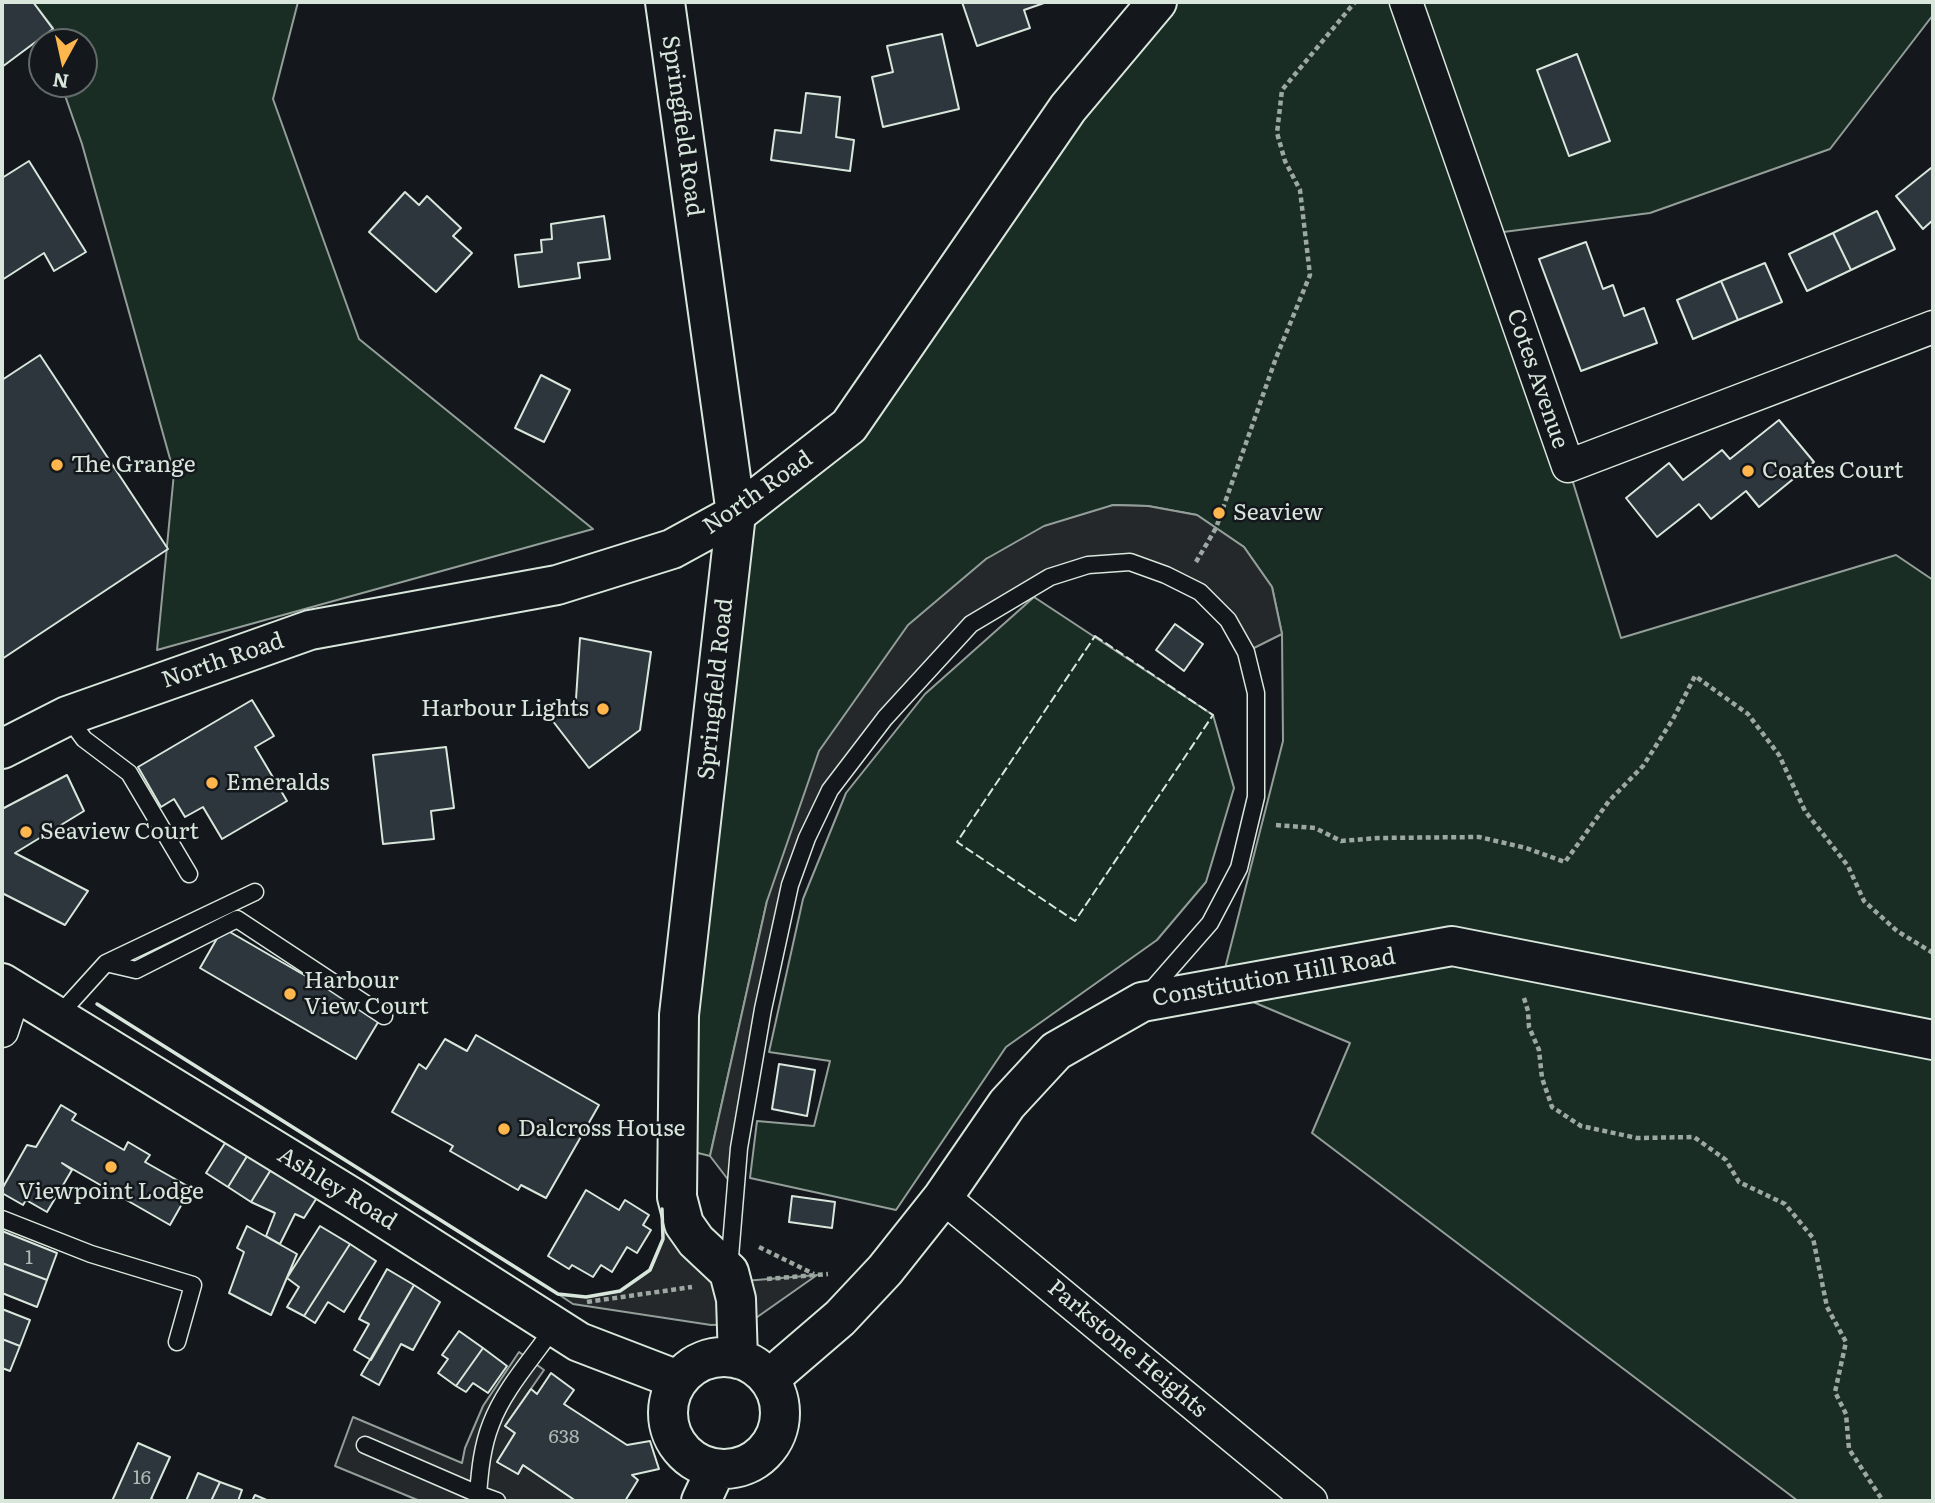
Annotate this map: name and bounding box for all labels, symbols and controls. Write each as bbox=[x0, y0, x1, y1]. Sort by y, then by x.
north arrow bbox=[28, 28, 98, 98]
street label: Springfield Road bbox=[656, 34, 708, 218]
text: N bbox=[51, 67, 70, 97]
street label: Cotes Avenue bbox=[1500, 306, 1574, 452]
street label: North Road bbox=[698, 445, 818, 541]
place label: The Grange bbox=[71, 451, 196, 479]
marker: The Grange bbox=[49, 457, 65, 473]
place label: Coates Court bbox=[1762, 457, 1903, 485]
marker: Coates Court bbox=[1740, 463, 1756, 479]
place label: Seaview bbox=[1233, 499, 1323, 527]
marker: Seaview bbox=[1211, 505, 1227, 521]
street label: Springfield Road bbox=[693, 597, 739, 781]
street label: North Road bbox=[158, 627, 288, 695]
place label: Harbour Lights bbox=[421, 695, 589, 723]
marker: Harbour Lights bbox=[595, 701, 611, 717]
place label: Emeralds bbox=[226, 769, 330, 797]
marker: Emeralds bbox=[204, 775, 220, 791]
place label: Seaview Court bbox=[40, 818, 199, 846]
marker: Seaview Court bbox=[18, 824, 34, 840]
street label: Constitution Hill Road bbox=[1150, 943, 1398, 1013]
place label: Harbour View Court bbox=[304, 967, 429, 1021]
marker: Harbour View Court bbox=[282, 986, 298, 1002]
place label: Dalcross House bbox=[518, 1115, 685, 1143]
marker: Dalcross House bbox=[496, 1121, 512, 1137]
street label: Ashley Road bbox=[272, 1141, 402, 1237]
marker: Viewpoint Lodge bbox=[103, 1159, 119, 1175]
place label: Viewpoint Lodge bbox=[18, 1178, 204, 1206]
house number: 1 bbox=[25, 1247, 33, 1269]
street label: Parkstone Heights bbox=[1042, 1274, 1212, 1424]
house number: 638 bbox=[549, 1426, 579, 1448]
house number: 16 bbox=[133, 1467, 151, 1489]

